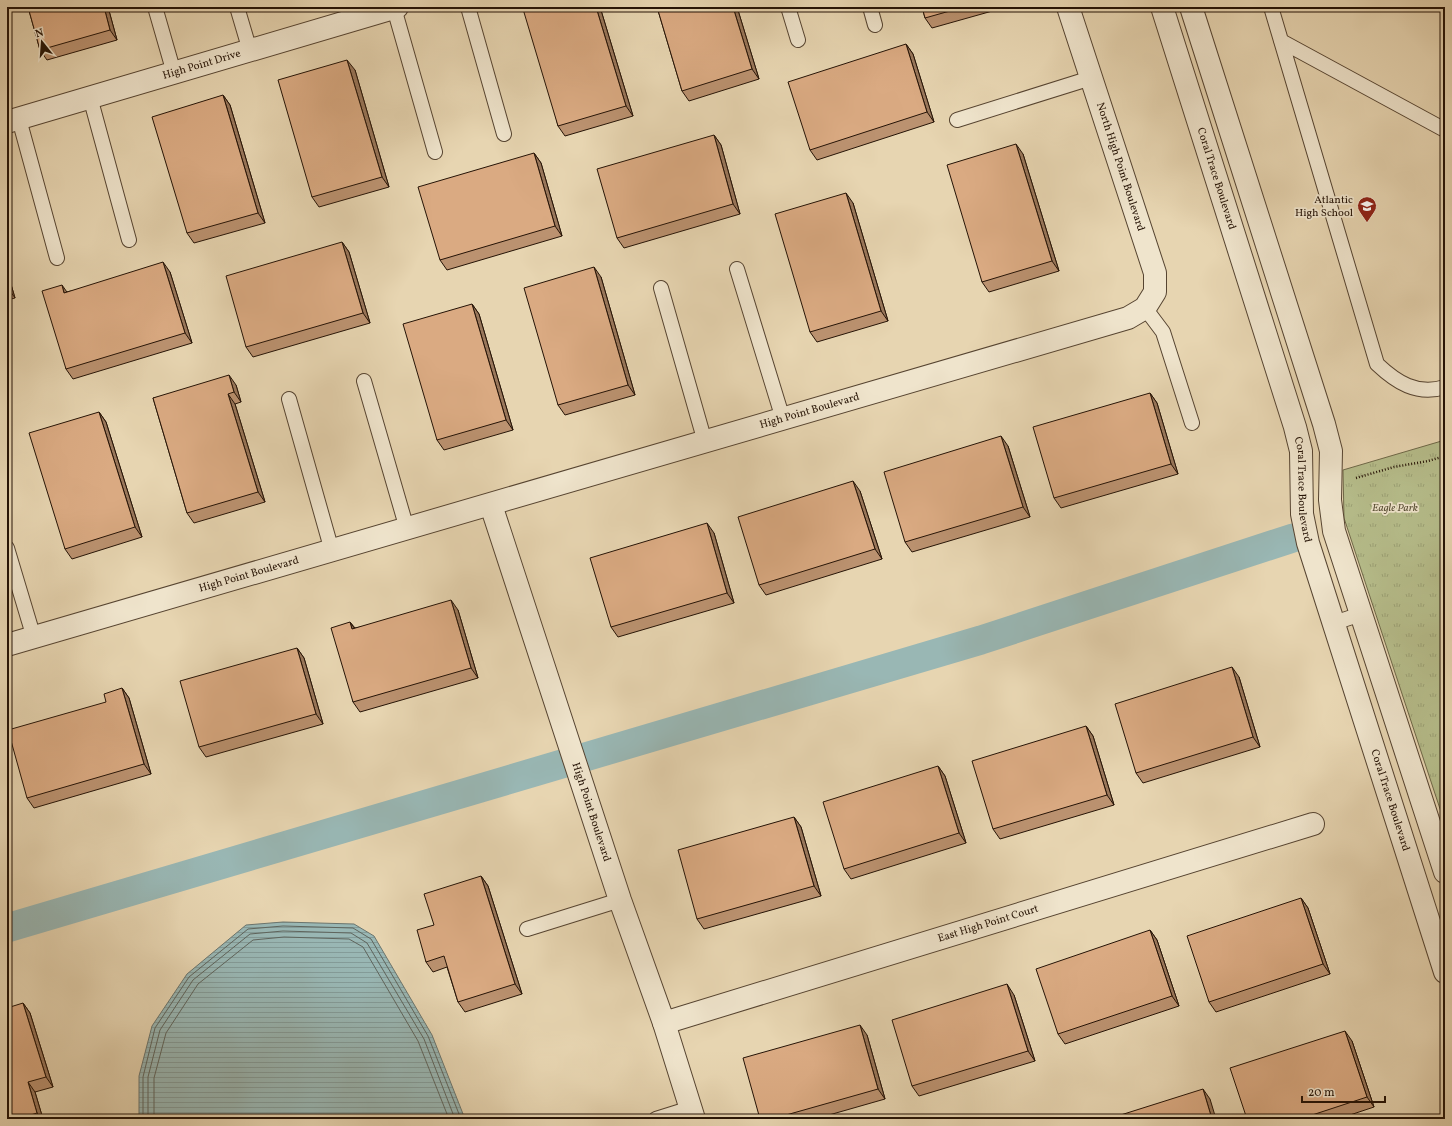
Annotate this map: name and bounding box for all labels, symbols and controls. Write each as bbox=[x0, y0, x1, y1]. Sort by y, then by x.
north arrow bbox=[22, 22, 62, 62]
text: N bbox=[33, 26, 46, 42]
street label: High Point Drive bbox=[161, 46, 243, 83]
street label: North High Point Boulevard bbox=[1092, 101, 1148, 233]
street label: Coral Trace Boulevard bbox=[1193, 126, 1240, 231]
place label: Atlantic High School bbox=[1295, 193, 1353, 221]
school or university icon: Atlantic High School bbox=[1356, 195, 1378, 223]
street label: High Point Boulevard bbox=[758, 389, 861, 433]
street label: Coral Trace Boulevard bbox=[1290, 435, 1315, 544]
park label: Eagle Park bbox=[1372, 501, 1418, 516]
street label: High Point Boulevard bbox=[197, 553, 301, 596]
street label: Coral Trace Boulevard bbox=[1367, 747, 1413, 853]
street label: High Point Boulevard bbox=[568, 761, 614, 864]
street label: East High Point Court bbox=[936, 901, 1040, 946]
scale bar bbox=[1302, 1078, 1385, 1104]
text: 20 m bbox=[1308, 1085, 1335, 1101]

